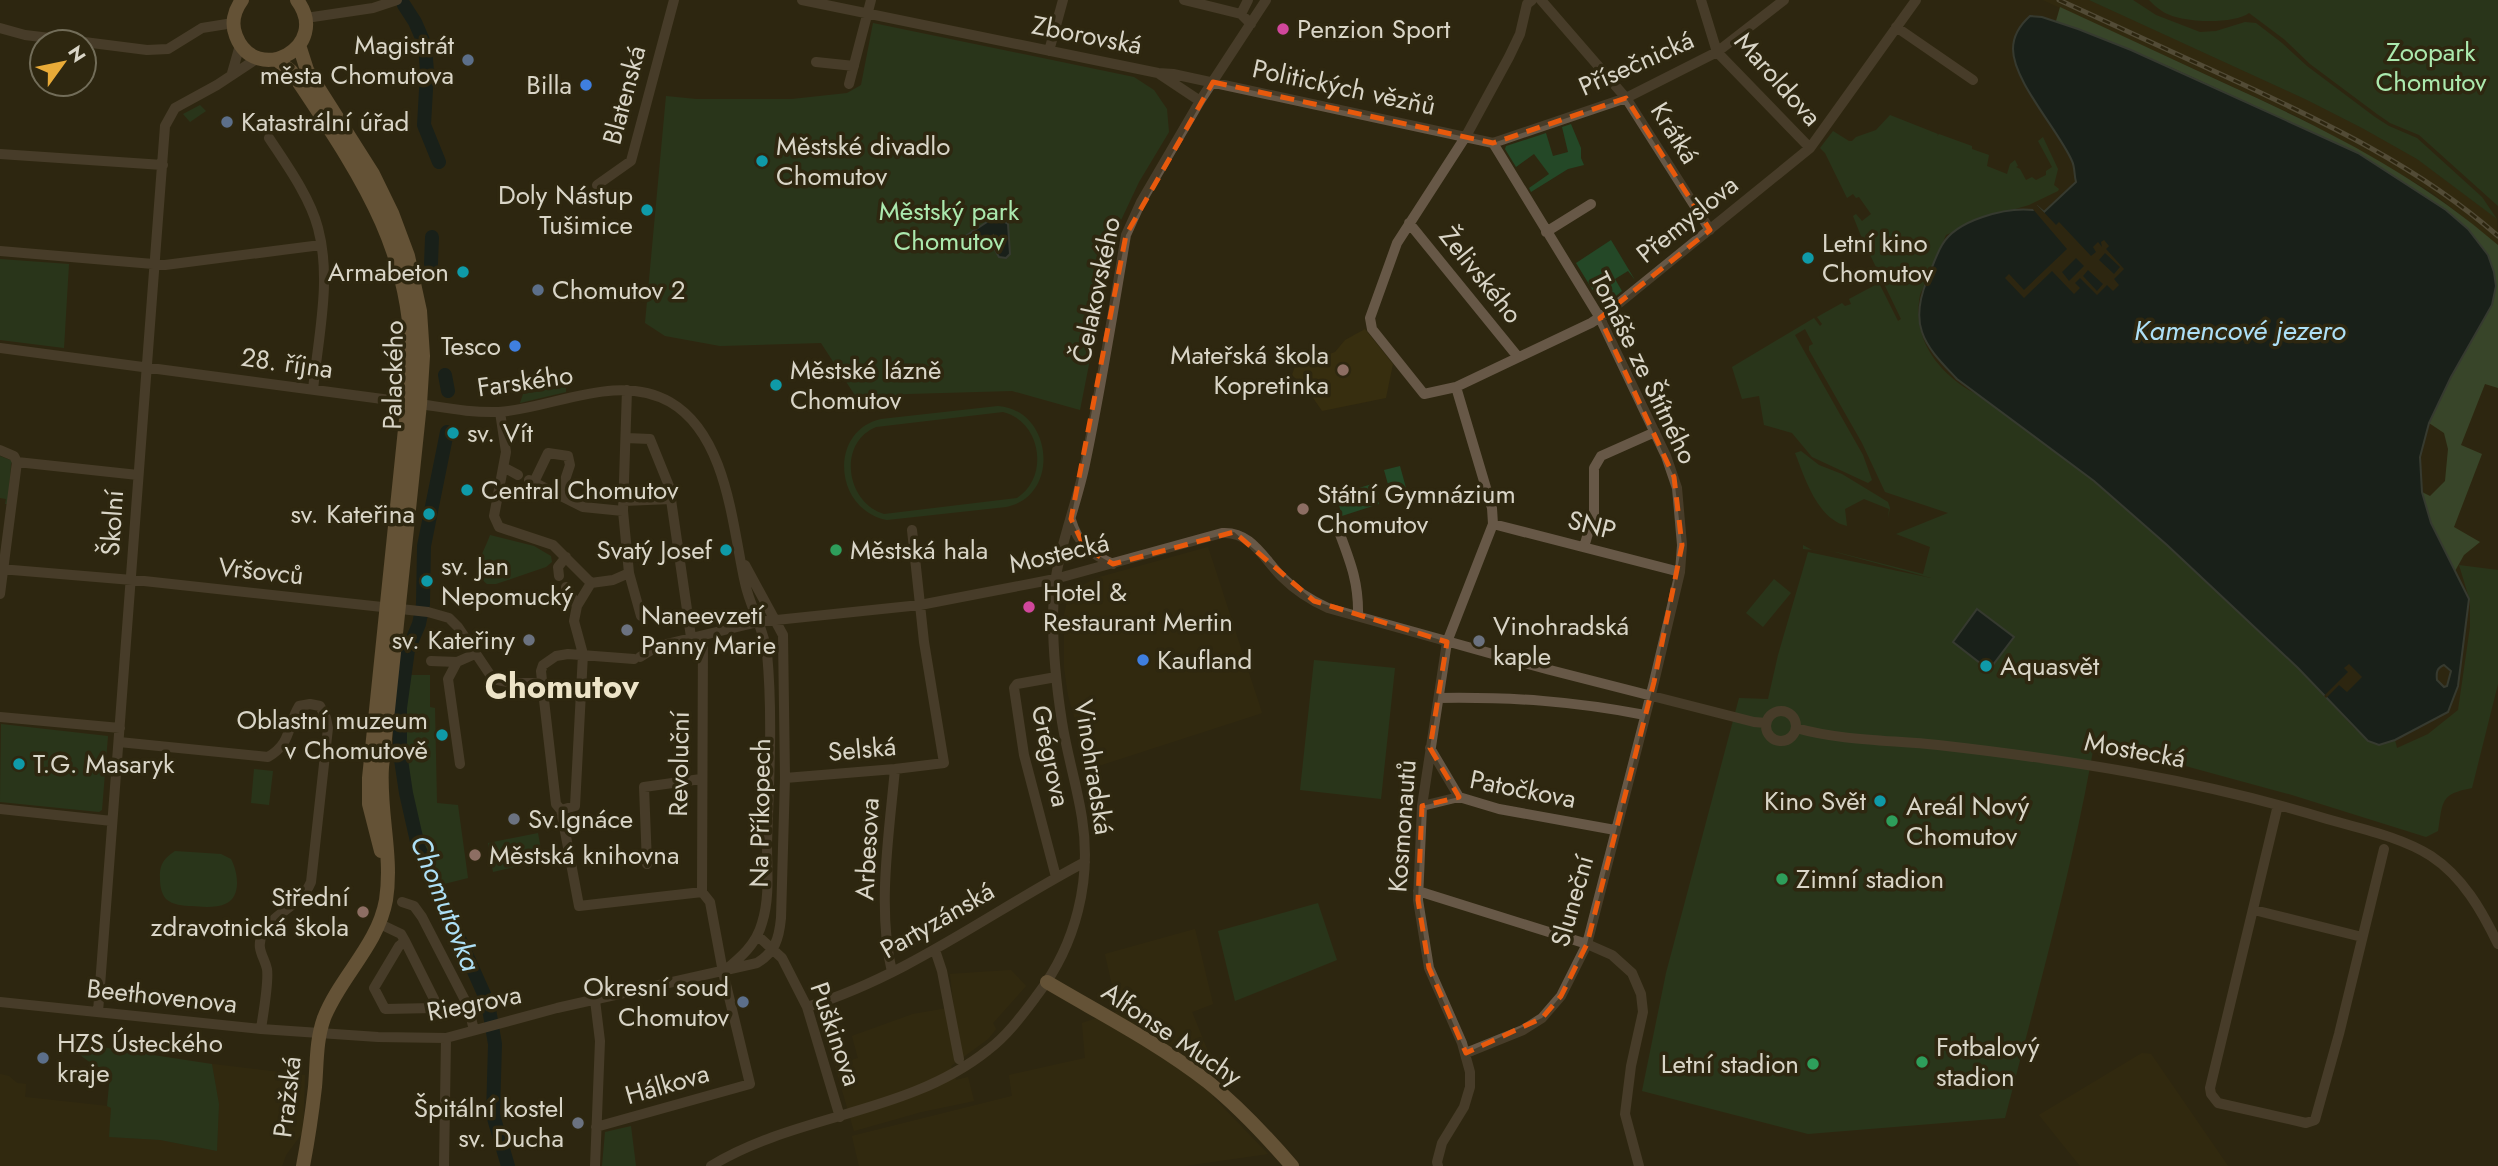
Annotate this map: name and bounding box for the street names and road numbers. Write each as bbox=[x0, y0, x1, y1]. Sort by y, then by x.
street label: Zborovská bbox=[1029, 6, 1145, 64]
street label: Přísečnická bbox=[1572, 21, 1700, 105]
street label: Maroldova bbox=[1725, 24, 1831, 134]
street label: Blatenská bbox=[593, 41, 655, 149]
street label: Politických vězňů bbox=[1249, 49, 1439, 125]
street label: Krátká bbox=[1641, 95, 1709, 171]
street label: Přemyslova bbox=[1628, 166, 1746, 272]
street label: Čelakovského bbox=[1062, 213, 1130, 367]
street label: Želivského bbox=[1430, 219, 1532, 331]
street label: Tomáše ze Štítného bbox=[1581, 266, 1707, 470]
street label: Palackého bbox=[373, 320, 413, 430]
street label: 28. října bbox=[239, 338, 335, 388]
street label: Farského bbox=[475, 355, 575, 407]
street label: Školní bbox=[91, 488, 133, 557]
street label: SNP bbox=[1564, 501, 1620, 549]
street label: Mostecká bbox=[1005, 523, 1113, 583]
street label: Vršovců bbox=[216, 548, 306, 594]
street label: Vinohradská bbox=[1065, 697, 1123, 837]
street label: Grégrova bbox=[1022, 702, 1080, 810]
street label: Revoluční bbox=[659, 710, 699, 817]
street label: Mostecká bbox=[2082, 722, 2188, 778]
street label: Selská bbox=[826, 727, 898, 771]
street label: Na Příkopech bbox=[740, 738, 780, 888]
street label: Kosmonautů bbox=[1378, 758, 1426, 894]
street label: Patočkova bbox=[1467, 760, 1579, 818]
street label: Arbesova bbox=[845, 797, 889, 901]
street label: Sluneční bbox=[1541, 850, 1604, 951]
street label: Partyzánská bbox=[873, 872, 1001, 968]
street label: Beethovenova bbox=[85, 969, 239, 1023]
street label: Alfonse Muchy bbox=[1094, 973, 1250, 1095]
street label: Riegrova bbox=[423, 975, 525, 1031]
street label: Puškinova bbox=[801, 977, 871, 1091]
street label: Pražská bbox=[263, 1054, 311, 1140]
street label: Hálkova bbox=[620, 1054, 714, 1114]

